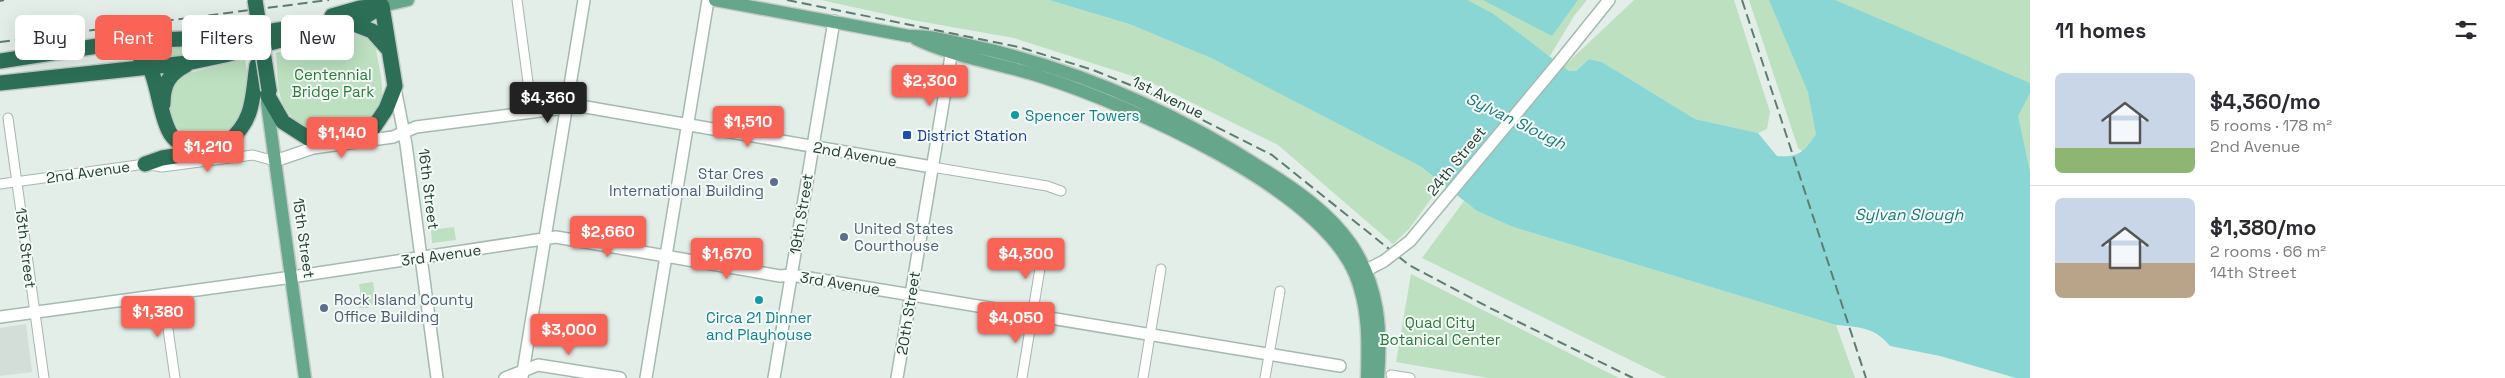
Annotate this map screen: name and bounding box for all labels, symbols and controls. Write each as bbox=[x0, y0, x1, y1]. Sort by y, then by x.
chip: Buy bbox=[15, 15, 85, 60]
chip: Rent bbox=[95, 15, 172, 60]
chip: Filters bbox=[182, 15, 271, 60]
chip: New bbox=[281, 15, 354, 60]
icon: filters bbox=[2452, 16, 2480, 44]
text: 11 homes bbox=[2055, 17, 2146, 44]
pin: $2,300 bbox=[889, 64, 971, 107]
park label: Centennial Bridge Park bbox=[292, 65, 374, 101]
text: $2,300 bbox=[903, 70, 957, 91]
street label: 1st Avenue bbox=[1129, 71, 1207, 123]
pin: $4,360 bbox=[507, 82, 589, 124]
text: $4,360 bbox=[521, 87, 575, 108]
water label: Sylvan Slough bbox=[1463, 88, 1570, 155]
text: $4,360/mo bbox=[2210, 88, 2321, 115]
icon: home bbox=[2095, 93, 2155, 153]
pin: $1,510 bbox=[707, 106, 789, 148]
place label: Spencer Towers bbox=[1025, 106, 1140, 125]
marker: Spencer Towers bbox=[1009, 109, 1021, 121]
text: $1,510 bbox=[724, 111, 772, 132]
text: 5 rooms · 178 m² bbox=[2210, 115, 2332, 136]
pin: $1,140 bbox=[301, 116, 383, 159]
text: $1,140 bbox=[318, 122, 366, 143]
street label: 24th Street bbox=[1422, 122, 1490, 200]
place label: District Station bbox=[917, 126, 1027, 145]
marker: District Station bbox=[901, 129, 913, 141]
pin: $1,210 bbox=[167, 130, 249, 173]
text: $1,210 bbox=[184, 136, 232, 157]
text: 2nd Avenue bbox=[2210, 136, 2300, 157]
street label: 2nd Avenue bbox=[812, 137, 898, 171]
street label: 16th Street bbox=[415, 148, 443, 231]
street label: 2nd Avenue bbox=[45, 157, 131, 187]
place label: Star Cres International Building bbox=[609, 164, 764, 200]
street label: 19th Street bbox=[785, 172, 817, 256]
marker: Star Cres International Building bbox=[768, 176, 780, 188]
street label: 15th Street bbox=[289, 197, 319, 280]
water label: Sylvan Slough bbox=[1855, 204, 1964, 225]
street label: 13th Street bbox=[12, 207, 40, 290]
text: $1,380/mo bbox=[2210, 214, 2316, 241]
pin: $2,660 bbox=[567, 216, 649, 258]
icon: home bbox=[2095, 218, 2155, 278]
place label: United States Courthouse bbox=[854, 219, 954, 255]
text: $2,660 bbox=[581, 221, 635, 242]
marker: United States Courthouse bbox=[838, 231, 850, 243]
pin: $1,670 bbox=[686, 238, 768, 280]
pin: $4,300 bbox=[985, 238, 1067, 280]
street label: 3rd Avenue bbox=[400, 240, 482, 270]
text: 2 rooms · 66 m² bbox=[2210, 241, 2326, 262]
text: $1,670 bbox=[702, 243, 752, 264]
text: $4,300 bbox=[998, 243, 1054, 264]
text: 14th Street bbox=[2210, 262, 2297, 283]
street label: 3rd Avenue bbox=[799, 267, 881, 299]
street label: 20th Street bbox=[892, 270, 924, 356]
place label: Rock Island County Office Building bbox=[334, 290, 473, 326]
marker: Circa 21 Dinner and Playhouse bbox=[753, 294, 765, 306]
pin: $1,380 bbox=[117, 296, 199, 338]
text: $1,380 bbox=[132, 301, 184, 322]
marker: Rock Island County Office Building bbox=[318, 302, 330, 314]
pin: $4,050 bbox=[975, 302, 1057, 344]
text: $4,050 bbox=[989, 307, 1043, 328]
place label: Circa 21 Dinner and Playhouse bbox=[706, 308, 812, 344]
park label: Quad City Botanical Center bbox=[1379, 313, 1501, 349]
pin: $3,000 bbox=[528, 314, 610, 356]
text: $3,000 bbox=[541, 319, 597, 340]

